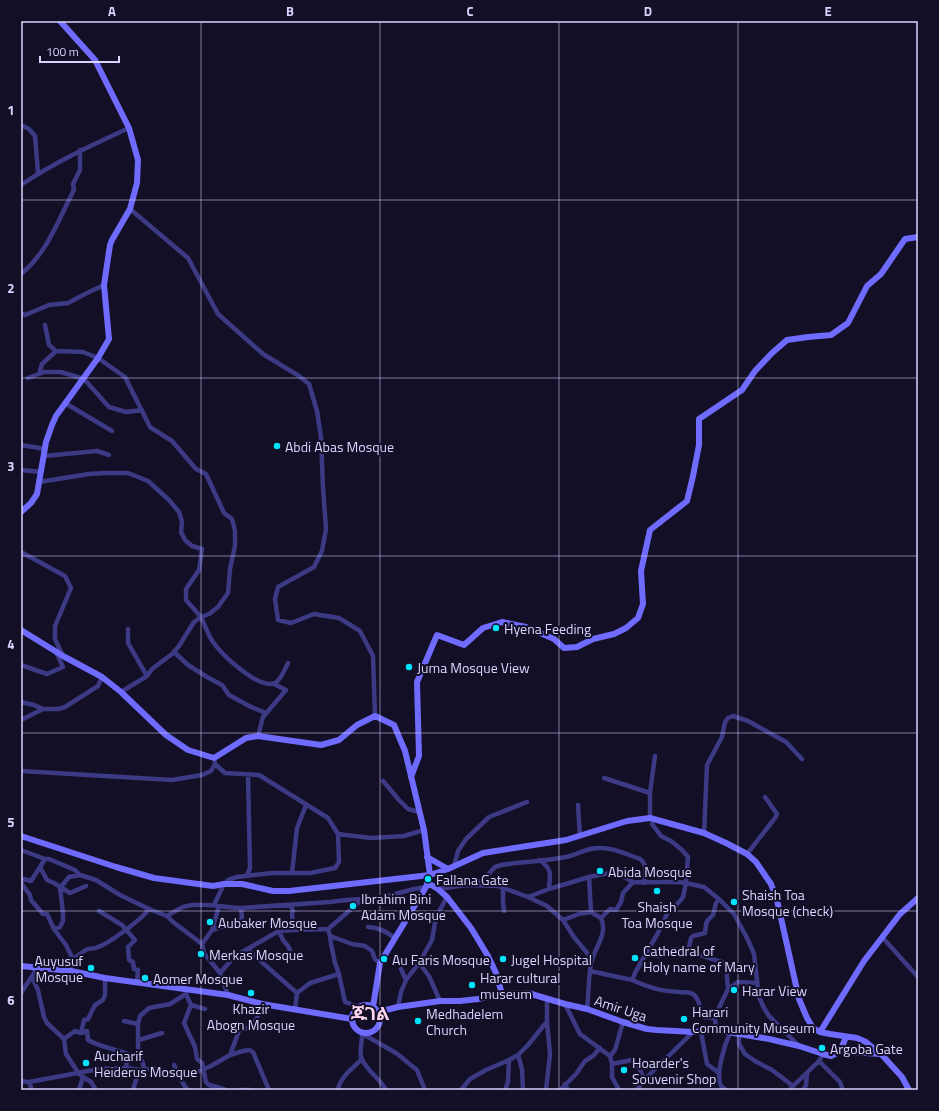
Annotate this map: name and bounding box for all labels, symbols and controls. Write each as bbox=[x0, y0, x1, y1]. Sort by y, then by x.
text: A bbox=[108, 1, 116, 21]
text: B bbox=[286, 1, 294, 21]
text: C bbox=[466, 1, 474, 21]
text: D bbox=[644, 1, 652, 21]
text: E bbox=[824, 1, 832, 21]
scale bar bbox=[40, 38, 119, 64]
text: 100 m bbox=[46, 42, 79, 61]
text: 1 bbox=[7, 100, 15, 120]
text: 2 bbox=[7, 278, 15, 298]
place label: Abdi Abas Mosque bbox=[285, 436, 394, 457]
marker: Abdi Abas Mosque bbox=[272, 441, 282, 451]
text: 3 bbox=[7, 456, 15, 476]
place label: Hyena Feeding bbox=[504, 618, 591, 639]
marker: Hyena Feeding bbox=[491, 623, 501, 633]
text: 4 bbox=[7, 634, 15, 654]
place label: Juma Mosque View bbox=[417, 657, 530, 678]
marker: Juma Mosque View bbox=[404, 662, 414, 672]
text: 5 bbox=[7, 812, 15, 832]
place label: Abida Mosque bbox=[608, 861, 692, 882]
marker: Abida Mosque bbox=[595, 866, 605, 876]
place label: Fallana Gate bbox=[436, 869, 509, 890]
marker: Fallana Gate bbox=[423, 874, 433, 884]
place label: Shaish Toa Mosque (check) bbox=[742, 884, 833, 921]
marker: Shaish Toa Mosque bbox=[652, 886, 662, 896]
place label: Ibrahim Bini Adam Mosque bbox=[361, 888, 446, 925]
place label: Shaish Toa Mosque bbox=[621, 896, 693, 933]
marker: Shaish Toa Mosque (check) bbox=[729, 897, 739, 907]
marker: Ibrahim Bini Adam Mosque bbox=[348, 901, 358, 911]
place label: Aubaker Mosque bbox=[218, 912, 317, 933]
marker: Aubaker Mosque bbox=[205, 917, 215, 927]
place label: Cathedral of Holy name of Mary bbox=[643, 940, 755, 977]
place label: Merkas Mosque bbox=[209, 944, 303, 965]
marker: Merkas Mosque bbox=[196, 949, 206, 959]
place label: Au Faris Mosque bbox=[392, 949, 490, 970]
place label: Jugel Hospital bbox=[511, 949, 592, 970]
place label: Auyusuf Mosque bbox=[34, 950, 83, 987]
marker: Cathedral of Holy name of Mary bbox=[630, 953, 640, 963]
marker: Au Faris Mosque bbox=[379, 954, 389, 964]
marker: Jugel Hospital bbox=[498, 954, 508, 964]
marker: Auyusuf Mosque bbox=[86, 963, 96, 973]
place label: Harar cultural museum bbox=[480, 967, 560, 1004]
place label: Aomer Mosque bbox=[153, 968, 243, 989]
marker: Aomer Mosque bbox=[140, 973, 150, 983]
marker: Harar cultural museum bbox=[467, 980, 477, 990]
place label: Harar View bbox=[742, 980, 807, 1001]
marker: Harar View bbox=[729, 985, 739, 995]
marker: Khazir Abogn Mosque bbox=[246, 988, 256, 998]
text: 6 bbox=[7, 990, 15, 1010]
street label: Amir Uga bbox=[592, 990, 650, 1026]
place label: Khazir Abogn Mosque bbox=[207, 998, 295, 1035]
district label: ጁገል bbox=[351, 1000, 389, 1027]
place label: Harari Community Museum bbox=[692, 1001, 815, 1038]
place label: Medhadelem Church bbox=[426, 1003, 503, 1040]
marker: Harari Community Museum bbox=[679, 1014, 689, 1024]
marker: Medhadelem Church bbox=[413, 1016, 423, 1026]
place label: Argoba Gate bbox=[830, 1038, 903, 1059]
marker: Argoba Gate bbox=[817, 1043, 827, 1053]
place label: Aucharif Heiderus Mosque bbox=[94, 1045, 197, 1082]
place label: Hoarder's Souvenir Shop bbox=[632, 1052, 716, 1089]
marker: Aucharif Heiderus Mosque bbox=[81, 1058, 91, 1068]
marker: Hoarder's Souvenir Shop bbox=[619, 1065, 629, 1075]

